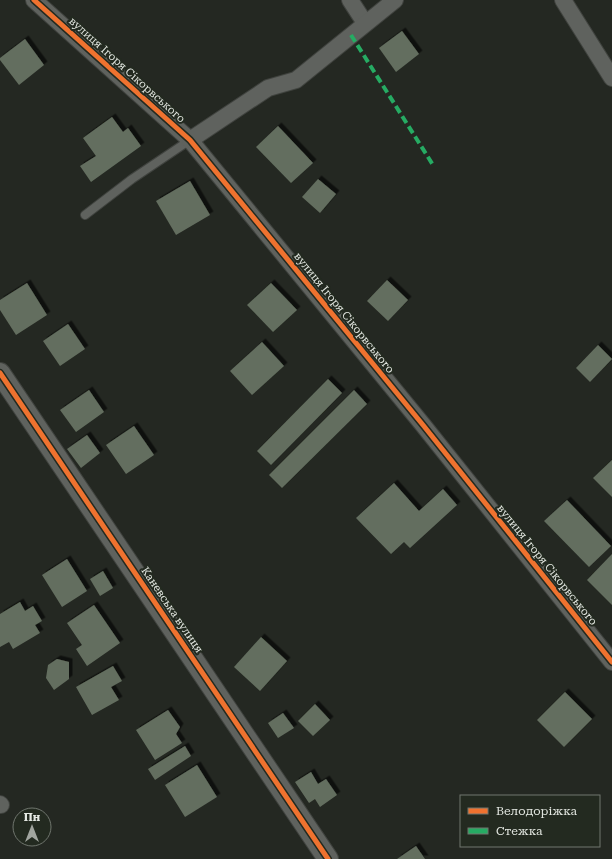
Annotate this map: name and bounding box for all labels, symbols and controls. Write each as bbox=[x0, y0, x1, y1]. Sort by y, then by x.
street label: вулиця Ігоря Сікорвського bbox=[66, 14, 188, 126]
street label: вулиця Ігоря Сікорвського bbox=[291, 250, 397, 376]
street label: вулиця Ігоря Сікорвського bbox=[494, 502, 600, 628]
street label: Каневська вулиця bbox=[138, 565, 206, 655]
legend bbox=[460, 795, 600, 847]
text: Велодоріжка bbox=[496, 804, 577, 818]
north arrow bbox=[12, 807, 52, 847]
text: Пн bbox=[24, 811, 41, 824]
text: Стежка bbox=[496, 824, 543, 838]

